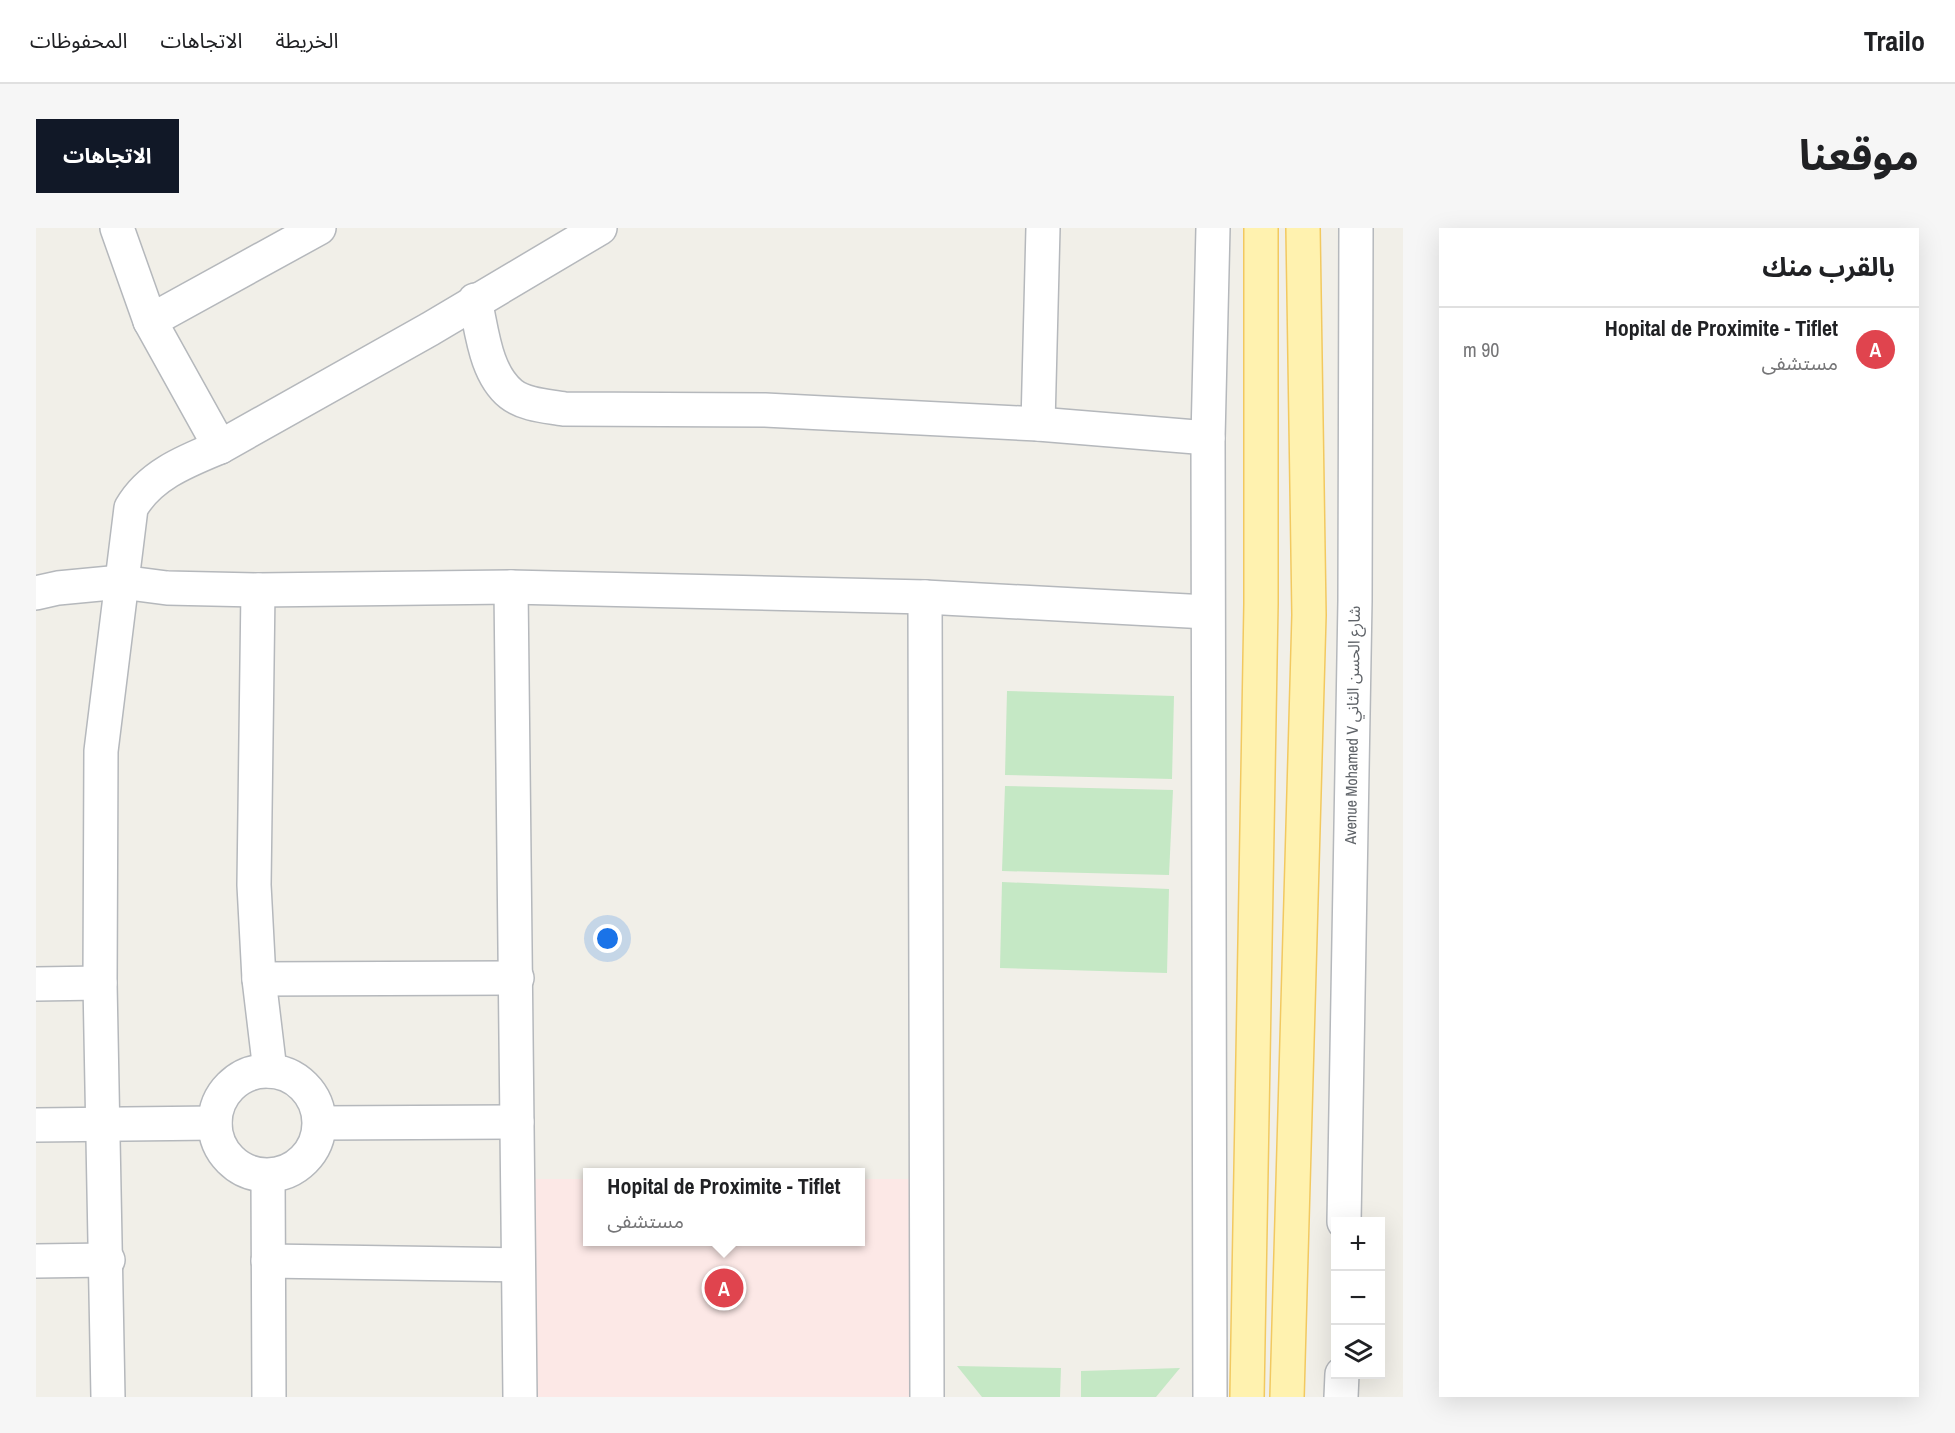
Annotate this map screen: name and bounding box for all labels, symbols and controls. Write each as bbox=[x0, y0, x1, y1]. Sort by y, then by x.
text: Trailo bbox=[1864, 22, 1925, 60]
text: المحفوظات bbox=[30, 26, 127, 55]
text: الاتجاهات bbox=[160, 26, 242, 55]
text: الخريطة bbox=[275, 26, 338, 55]
button: الاتجاهات bbox=[36, 119, 179, 193]
text: موقعنا bbox=[1799, 127, 1919, 183]
text: بالقرب منك bbox=[1762, 249, 1895, 284]
text: Hopital de Proximite - Tiflet bbox=[1605, 313, 1838, 343]
text: 90 m bbox=[1463, 336, 1499, 363]
text: A bbox=[1870, 336, 1881, 363]
text: مستشفى bbox=[1761, 349, 1838, 376]
street label: Avenue Mohamed V شارع الحسن الثاني bbox=[1339, 605, 1367, 846]
your location bbox=[593, 924, 622, 953]
popup bbox=[583, 1168, 865, 1246]
text: Hopital de Proximite - Tiflet bbox=[607, 1171, 841, 1201]
text: مستشفى bbox=[607, 1207, 684, 1234]
map controls bbox=[1331, 1217, 1385, 1379]
button: + bbox=[1331, 1217, 1385, 1271]
pin: A bbox=[704, 1266, 744, 1310]
button: − bbox=[1331, 1271, 1385, 1325]
button: layers bbox=[1331, 1325, 1385, 1379]

